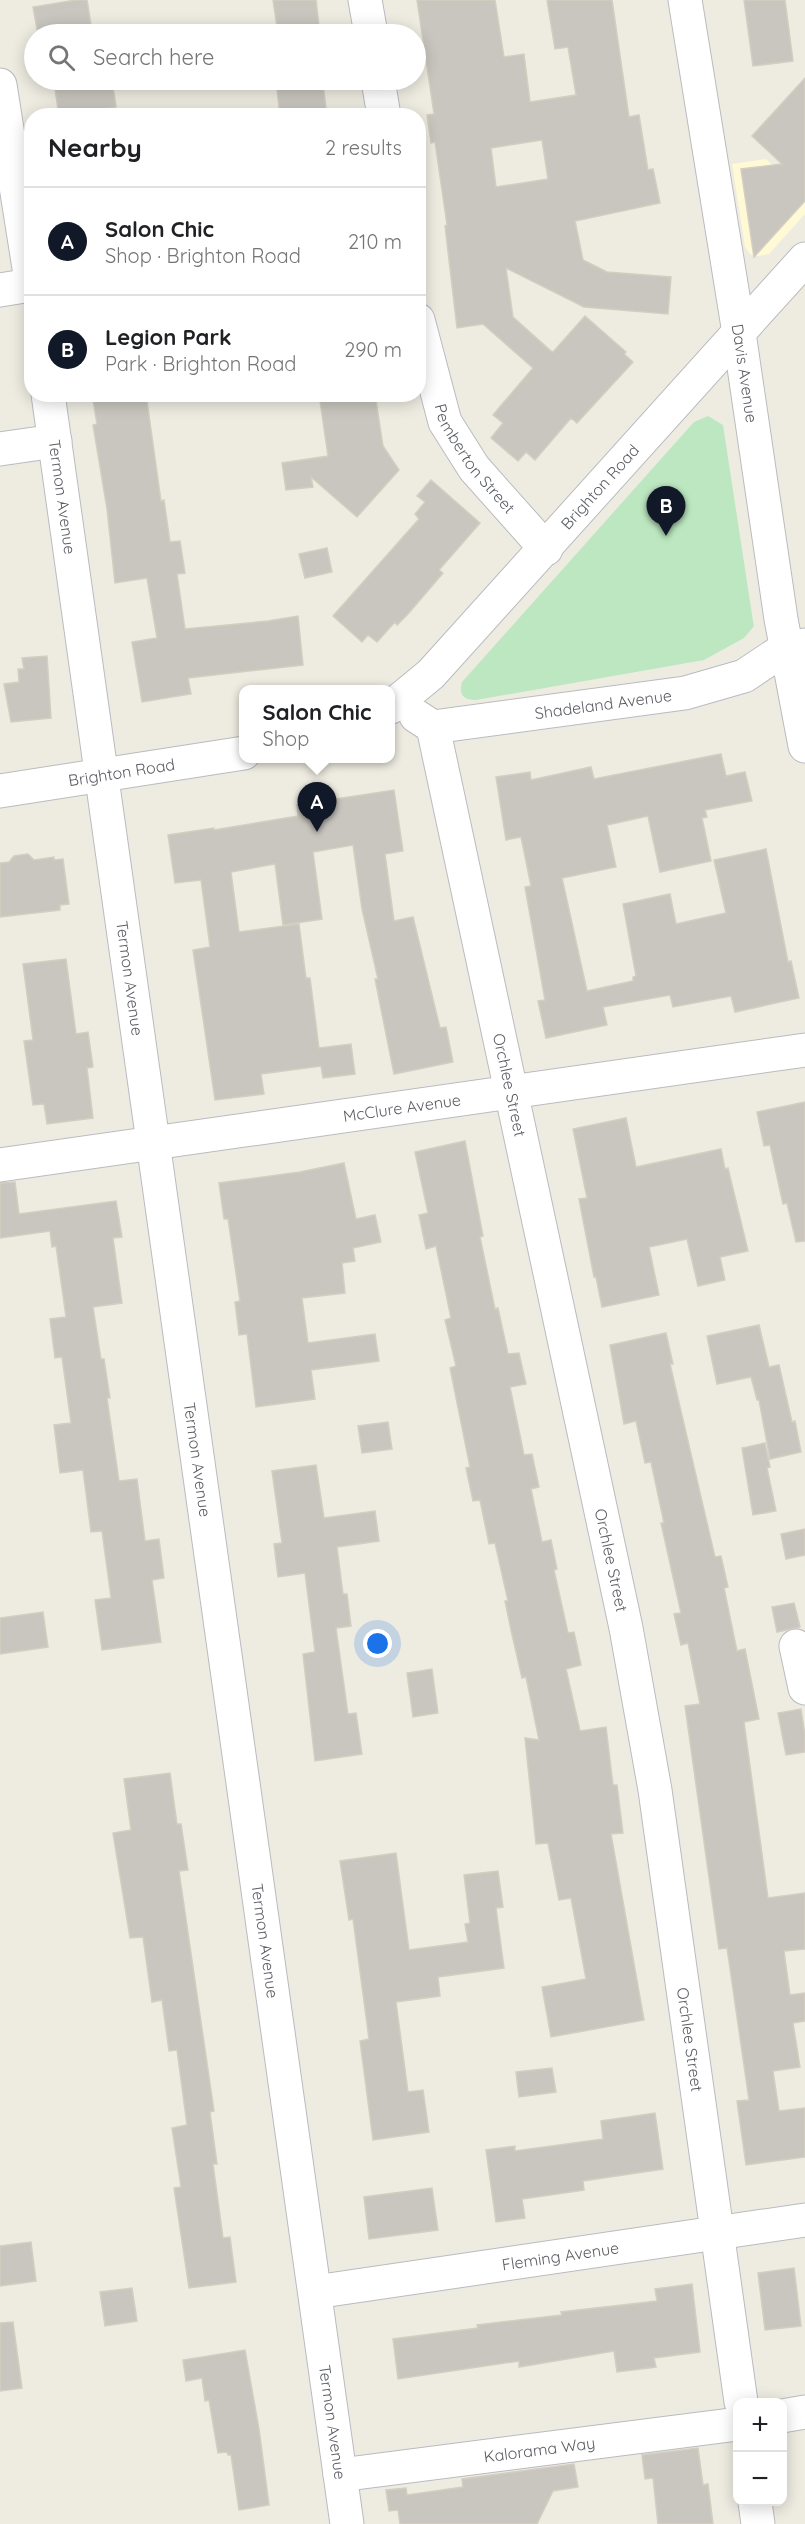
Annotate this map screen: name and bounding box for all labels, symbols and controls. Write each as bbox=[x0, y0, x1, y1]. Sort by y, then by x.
search box bbox=[24, 24, 426, 90]
icon: search bbox=[45, 41, 78, 74]
text: Search here bbox=[93, 43, 214, 71]
text: Nearby bbox=[48, 131, 142, 164]
text: 2 results bbox=[325, 135, 402, 160]
text: Salon Chic bbox=[105, 215, 214, 243]
text: A bbox=[61, 229, 74, 254]
text: 210 m bbox=[348, 229, 402, 254]
text: Shop · Brighton Road bbox=[105, 243, 301, 268]
street label: Davis Avenue bbox=[728, 322, 762, 424]
text: Legion Park bbox=[105, 323, 232, 351]
text: B bbox=[61, 337, 74, 362]
text: 290 m bbox=[344, 337, 402, 362]
text: Park · Brighton Road bbox=[105, 351, 296, 376]
street label: Pemberton Street bbox=[431, 401, 520, 517]
street label: Termon Avenue bbox=[45, 438, 80, 556]
street label: Brighton Road bbox=[556, 440, 643, 533]
pin: B bbox=[646, 486, 686, 536]
popup bbox=[239, 685, 395, 763]
street label: Shadeland Avenue bbox=[533, 685, 673, 723]
text: Salon Chic bbox=[263, 698, 372, 726]
text: Shop bbox=[263, 726, 309, 751]
street label: Brighton Road bbox=[67, 754, 176, 790]
pin: A bbox=[298, 782, 336, 832]
street label: Termon Avenue bbox=[112, 920, 148, 1037]
street label: Orchlee Street bbox=[489, 1031, 530, 1138]
street label: McClure Avenue bbox=[342, 1089, 462, 1126]
street label: Termon Avenue bbox=[180, 1401, 216, 1518]
street label: Orchlee Street bbox=[591, 1507, 632, 1614]
your location bbox=[363, 1629, 392, 1658]
street label: Termon Avenue bbox=[247, 1882, 283, 1999]
street label: Orchlee Street bbox=[673, 1986, 707, 2093]
street label: Fleming Avenue bbox=[501, 2237, 620, 2274]
street label: Termon Avenue bbox=[315, 2363, 351, 2481]
map controls bbox=[733, 2398, 787, 2506]
button: + bbox=[733, 2398, 787, 2452]
street label: Kalorama Way bbox=[482, 2432, 596, 2467]
button: − bbox=[733, 2452, 787, 2506]

